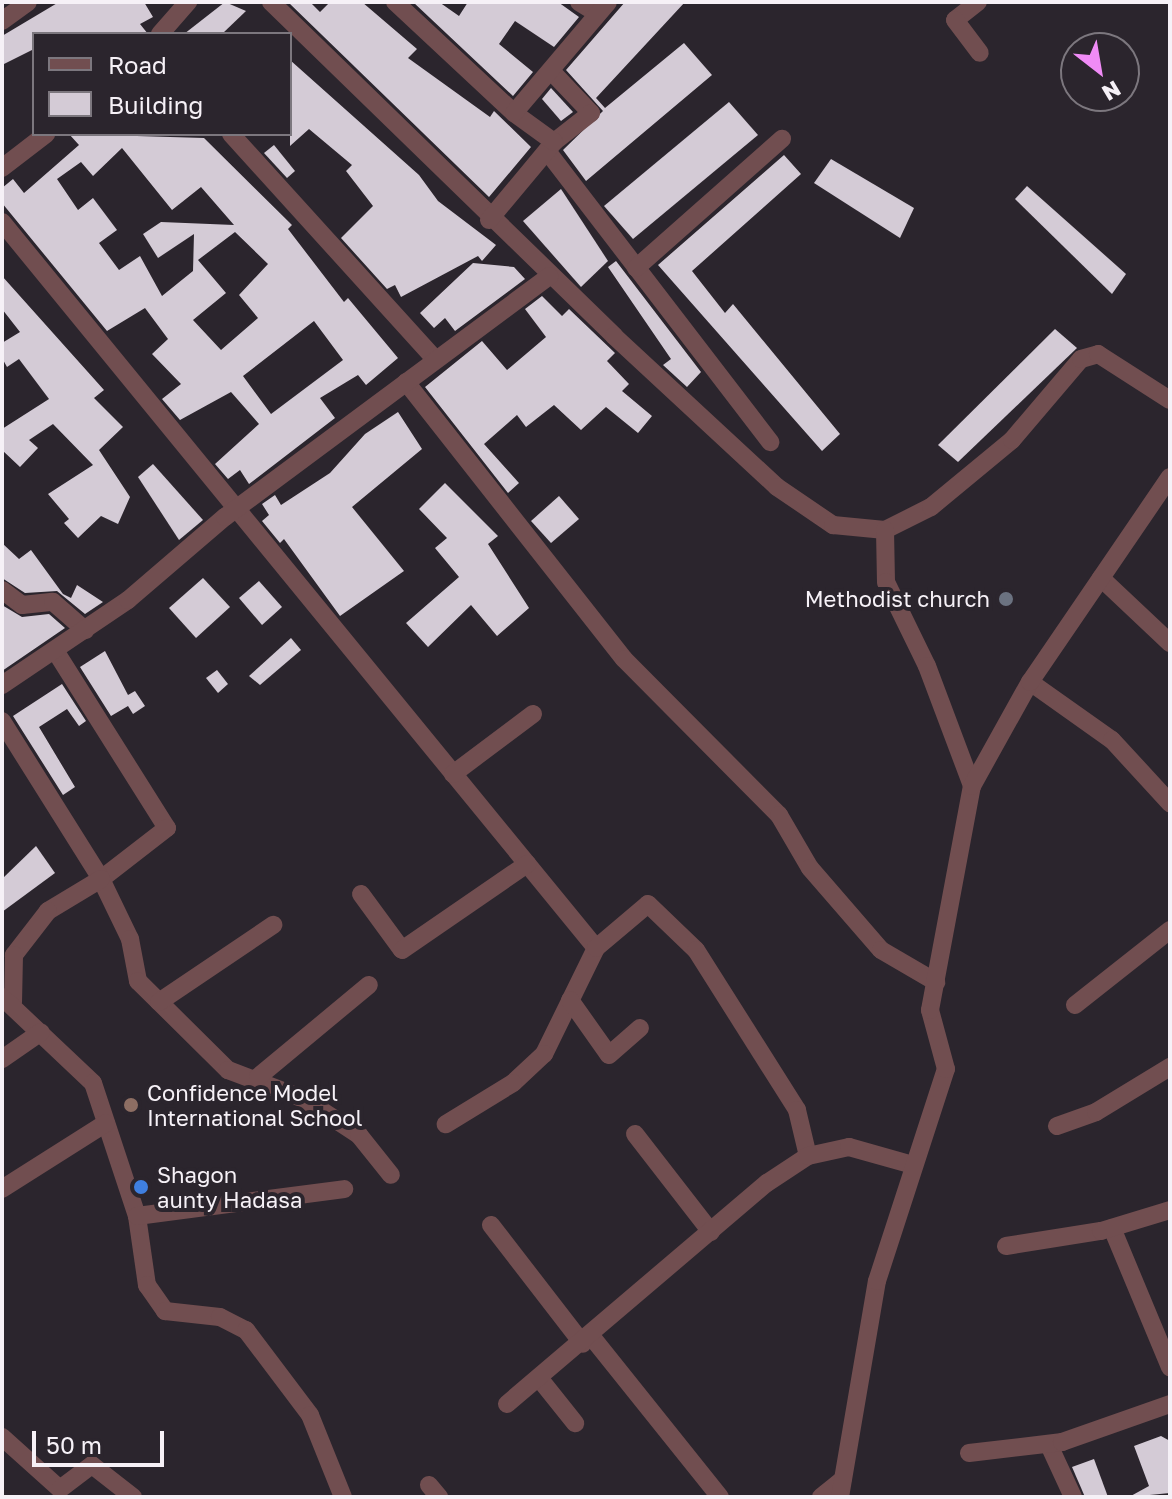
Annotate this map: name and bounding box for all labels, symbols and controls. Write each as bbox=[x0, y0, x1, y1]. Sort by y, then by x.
legend bbox=[32, 32, 292, 136]
north arrow bbox=[1060, 32, 1140, 112]
text: Road bbox=[108, 50, 167, 79]
text: N bbox=[1097, 75, 1126, 107]
text: Building bbox=[108, 90, 203, 119]
place label: Methodist church bbox=[805, 586, 990, 612]
marker: Methodist church bbox=[997, 590, 1015, 608]
place label: Confidence Model International School bbox=[147, 1079, 363, 1130]
marker: Confidence Model International School bbox=[122, 1096, 140, 1114]
place label: Shagon aunty Hadasa bbox=[157, 1161, 302, 1212]
marker: Shagon aunty Hadasa bbox=[132, 1178, 150, 1196]
scale bar bbox=[36, 1415, 168, 1465]
text: 50 m bbox=[46, 1430, 102, 1459]

